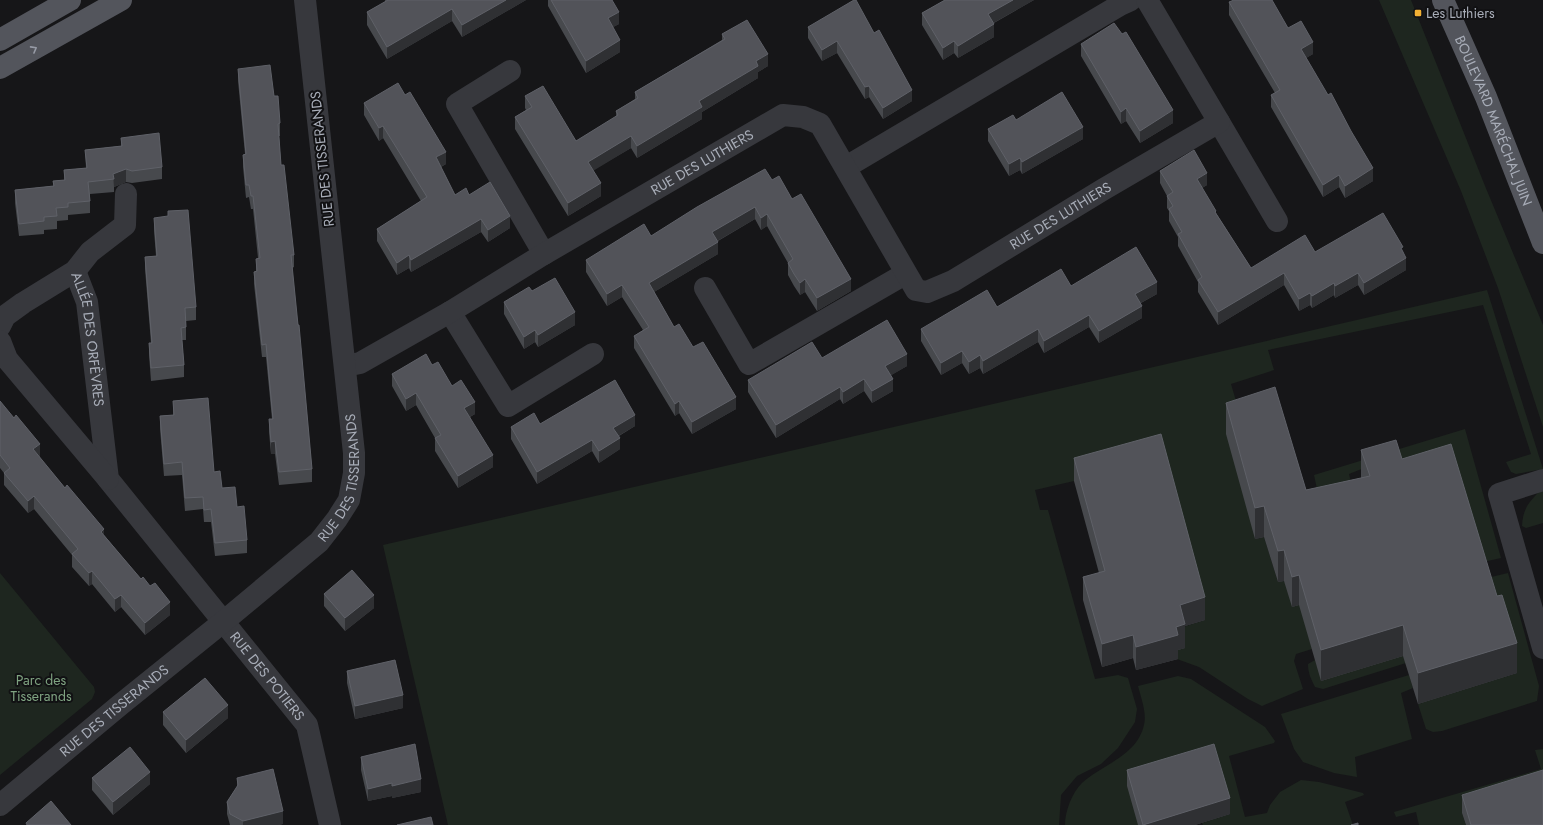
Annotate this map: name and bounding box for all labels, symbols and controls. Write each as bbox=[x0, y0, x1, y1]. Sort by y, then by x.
place label: Les Luthiers bbox=[1426, 3, 1495, 23]
marker: Les Luthiers bbox=[1413, 8, 1423, 18]
street label: BOULEVARD MARÉCHAL JUIN bbox=[1450, 32, 1538, 209]
one-way arrow bbox=[30, 46, 37, 53]
street label: RUE DES TISSERANDS bbox=[305, 90, 339, 228]
street label: RUE DES LUTHIERS bbox=[647, 124, 757, 200]
street label: RUE DES LUTHIERS bbox=[1006, 177, 1115, 254]
street label: ALLÉE DES ORFÈVRES bbox=[66, 269, 109, 408]
street label: RUE DES TISSERANDS bbox=[313, 413, 364, 546]
street label: RUE DES POTIERS bbox=[225, 627, 310, 725]
street label: RUE DES TISSERANDS bbox=[55, 660, 173, 761]
park label: Parc des Tisserands bbox=[10, 670, 72, 706]

